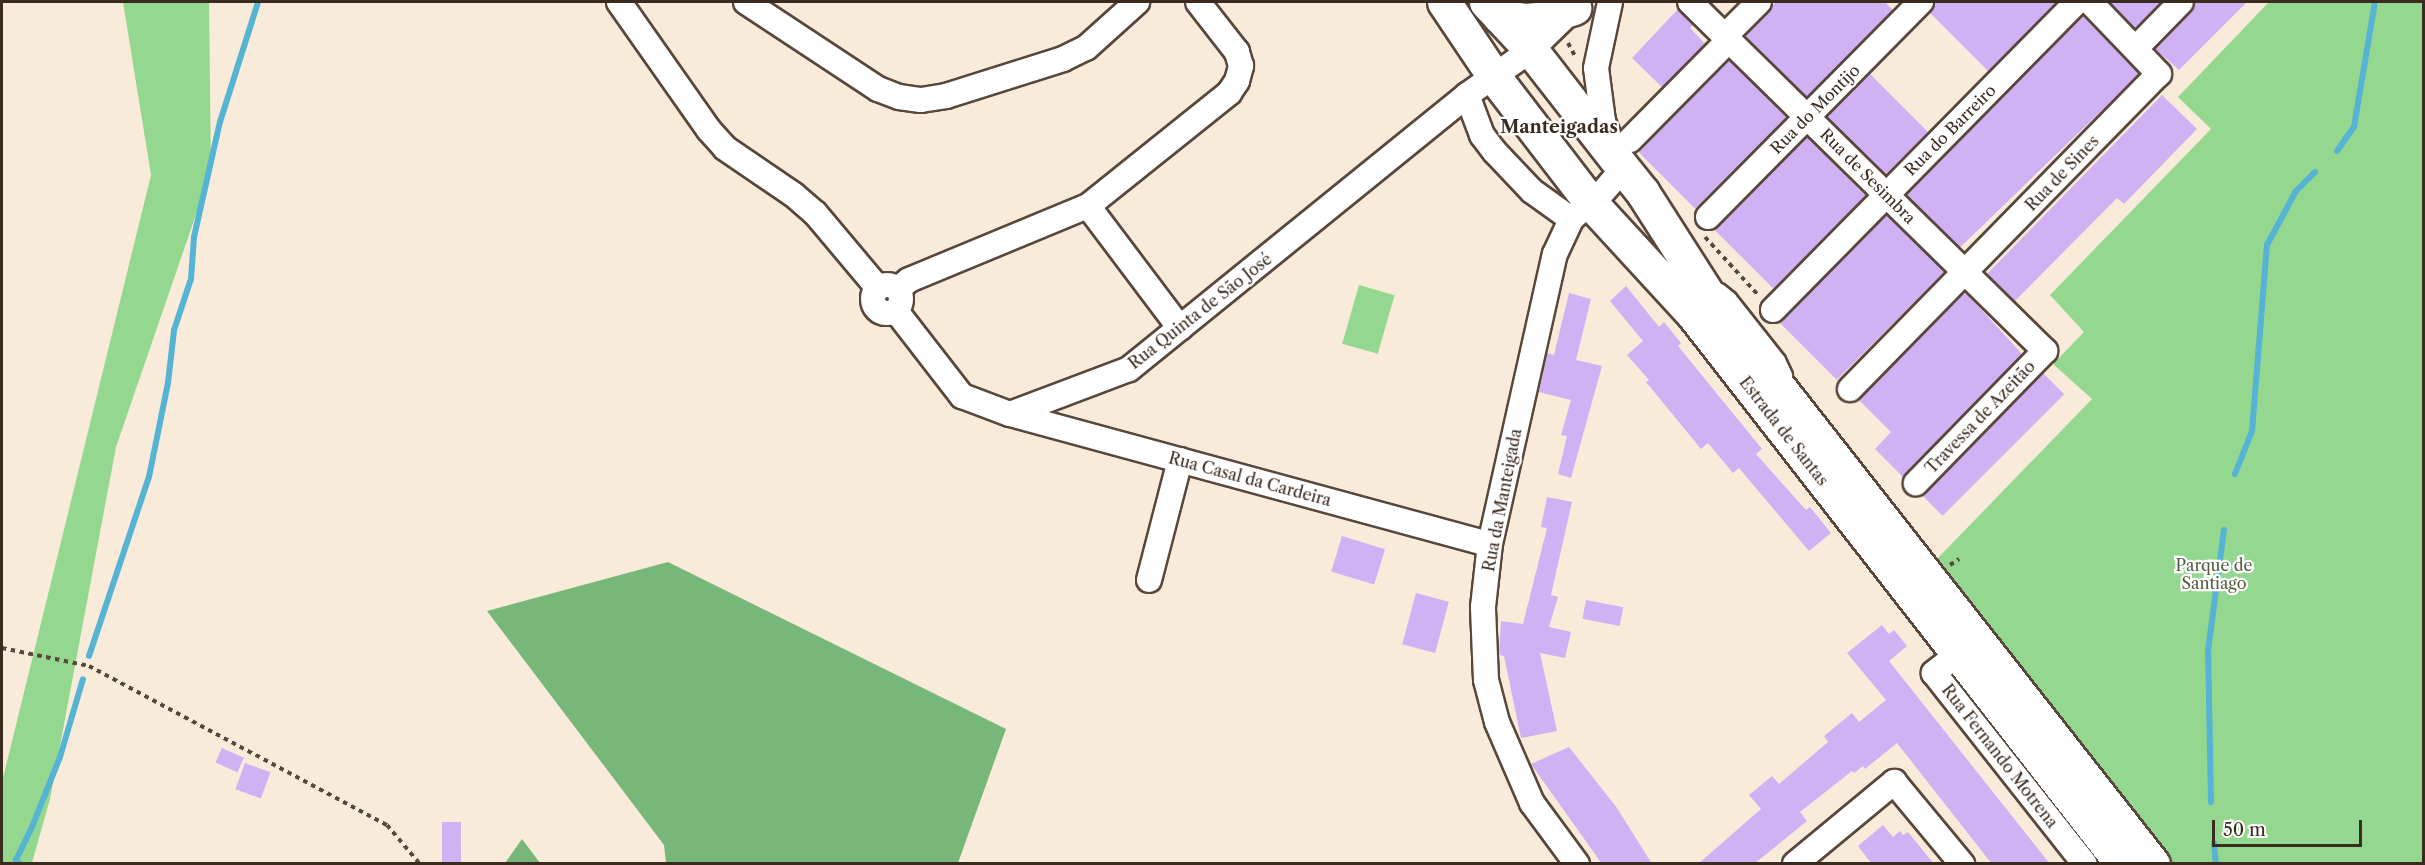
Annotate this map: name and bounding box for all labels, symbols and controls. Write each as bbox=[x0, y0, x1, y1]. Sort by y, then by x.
street label: Rua do Montijo bbox=[1766, 60, 1864, 158]
street label: Rua do Barreiro bbox=[1900, 80, 2000, 180]
district label: Manteigadas bbox=[1500, 116, 1618, 138]
street label: Rua de Sesimbra bbox=[1816, 124, 1920, 228]
street label: Rua de Sines bbox=[2021, 131, 2103, 215]
street label: Rua Quinta de São José bbox=[1124, 249, 1276, 373]
street label: Travessa de Azeitão bbox=[1921, 356, 2039, 478]
street label: Estrada de Santas bbox=[1735, 373, 1833, 489]
street label: Rua da Manteigada bbox=[1479, 427, 1525, 573]
street label: Rua Casal da Cardeira bbox=[1166, 448, 1334, 510]
park label: Parque de Santiago bbox=[2176, 555, 2252, 593]
street label: Rua Fernando Motrena bbox=[1938, 680, 2062, 832]
scale bar bbox=[2215, 808, 2365, 846]
text: 50 m bbox=[2223, 819, 2266, 841]

